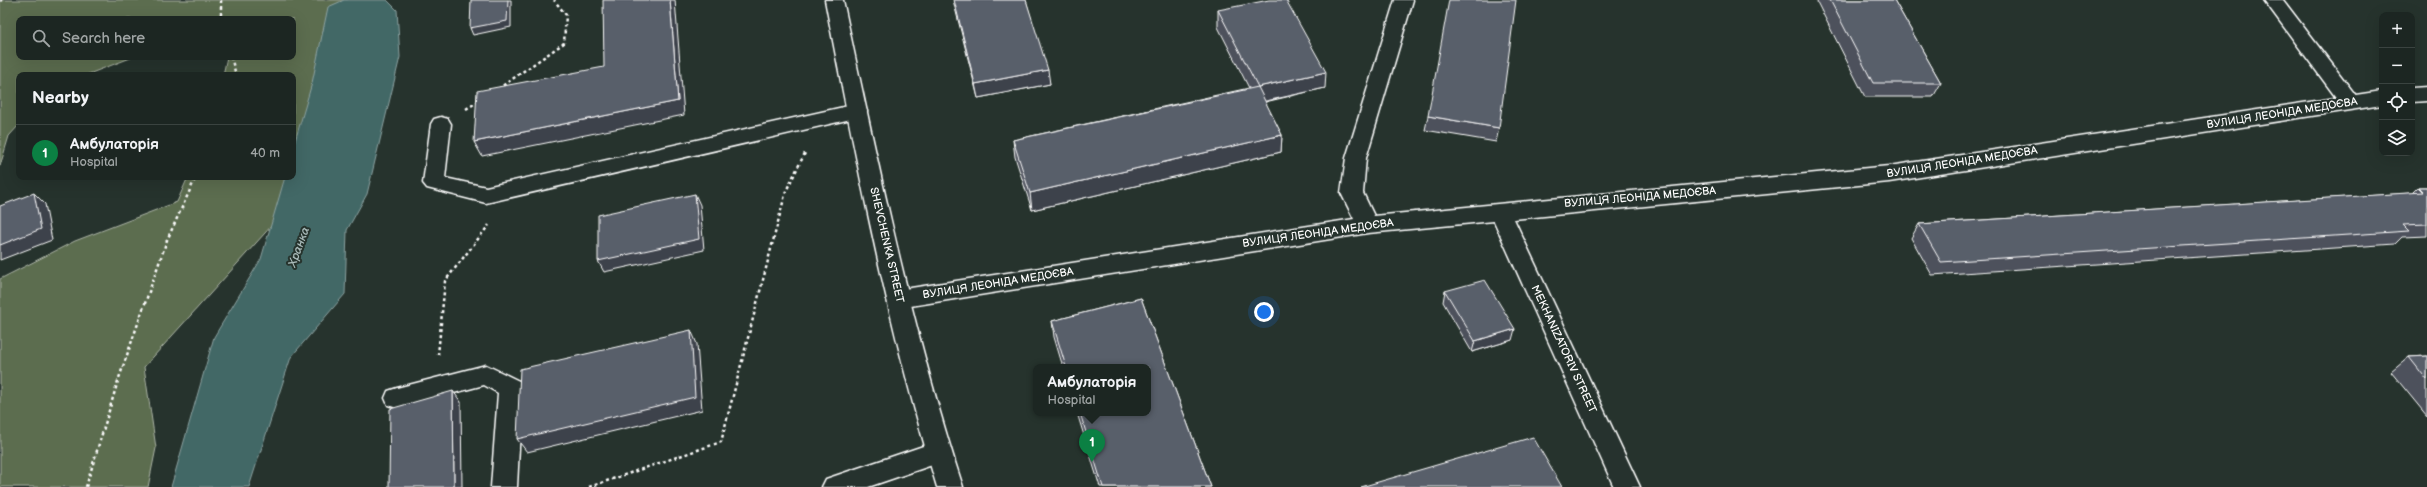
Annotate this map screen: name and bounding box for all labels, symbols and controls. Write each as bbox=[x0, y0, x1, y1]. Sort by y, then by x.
map controls bbox=[2379, 12, 2415, 156]
button: + bbox=[2379, 12, 2415, 48]
search box bbox=[16, 16, 296, 60]
icon: search bbox=[30, 27, 52, 49]
text: Search here bbox=[62, 29, 145, 48]
button: − bbox=[2379, 48, 2415, 84]
button: locate bbox=[2379, 84, 2415, 120]
text: Nearby bbox=[32, 88, 89, 108]
street label: ВУЛИЦЯ ЛЕОНІДА МЕДОЄВА bbox=[2206, 95, 2359, 131]
button: layers bbox=[2379, 120, 2415, 156]
text: Амбулаторія bbox=[70, 135, 159, 154]
street label: ВУЛИЦЯ ЛЕОНІДА МЕДОЄВА bbox=[1886, 144, 2039, 180]
text: 1 bbox=[42, 145, 48, 161]
text: 40 m bbox=[250, 145, 280, 161]
text: Hospital bbox=[70, 154, 118, 170]
street label: ВУЛИЦЯ ЛЕОНІДА МЕДОЄВА bbox=[1564, 184, 1717, 210]
street label: SHEVCHENKA STREET bbox=[867, 186, 907, 305]
street label: ВУЛИЦЯ ЛЕОНІДА МЕДОЄВА bbox=[1242, 216, 1395, 250]
water label: Хранка bbox=[285, 225, 313, 270]
street label: ВУЛИЦЯ ЛЕОНІДА МЕДОЄВА bbox=[922, 265, 1075, 301]
street label: MEKHANIZATORIV STREET bbox=[1529, 283, 1600, 415]
your location bbox=[1254, 302, 1274, 322]
popup bbox=[1033, 364, 1151, 416]
text: Амбулаторія bbox=[1048, 373, 1136, 392]
text: Hospital bbox=[1048, 392, 1095, 408]
pin: 1 bbox=[1079, 429, 1105, 462]

